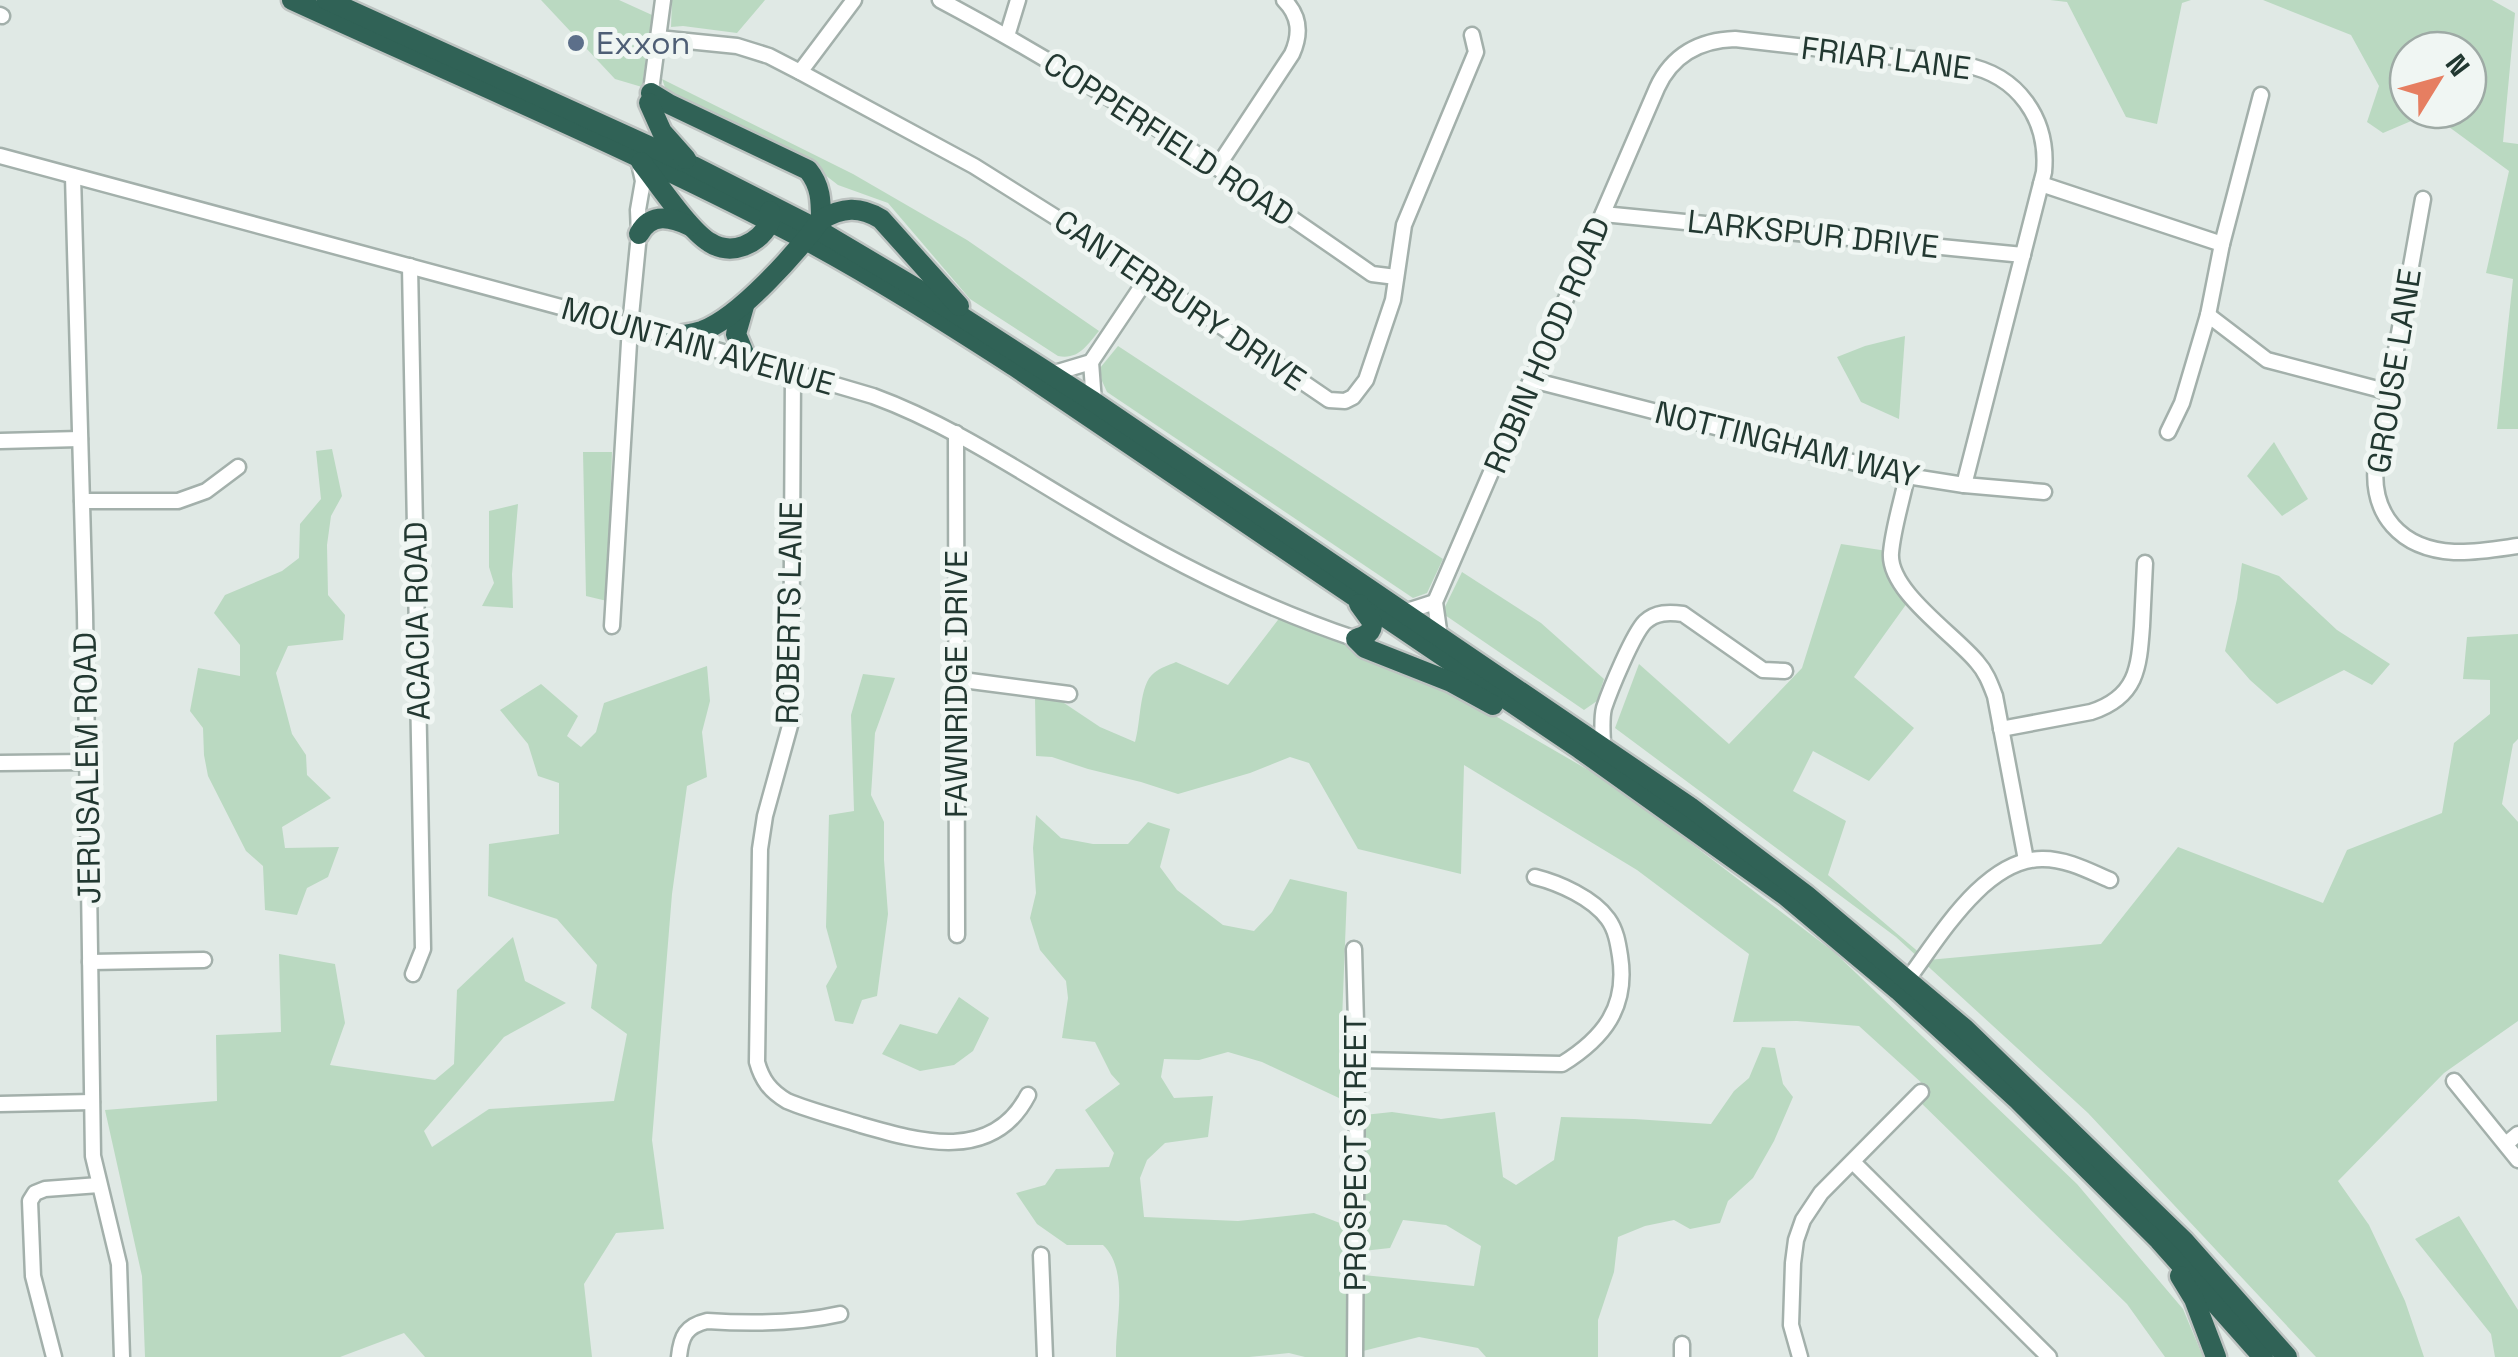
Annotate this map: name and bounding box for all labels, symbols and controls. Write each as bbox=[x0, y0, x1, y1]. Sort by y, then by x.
place label: Exxon bbox=[596, 23, 690, 63]
street label: FRIAR LANE bbox=[1799, 28, 1973, 88]
north arrow bbox=[2388, 30, 2488, 130]
marker: Exxon bbox=[565, 32, 587, 54]
street label: COPPERFIELD ROAD bbox=[1036, 43, 1302, 235]
text: N bbox=[2438, 47, 2478, 83]
street label: CANTERBURY DRIVE bbox=[1046, 201, 1314, 399]
street label: LARKSPUR DRIVE bbox=[1685, 201, 1941, 267]
street label: ROBIN HOOD ROAD bbox=[1475, 211, 1619, 479]
street label: GROUSE LANE bbox=[2358, 266, 2430, 476]
street label: MOUNTAIN AVENUE bbox=[557, 288, 839, 404]
street label: NOTTINGHAM WAY bbox=[1651, 392, 1924, 496]
street label: ROBERTS LANE bbox=[767, 501, 811, 725]
street label: ACACIA ROAD bbox=[395, 521, 439, 721]
street label: FAWNRIDGE DRIVE bbox=[936, 550, 976, 818]
street label: JERUSALEM ROAD bbox=[65, 632, 109, 904]
street label: PROSPECT STREET bbox=[1335, 1015, 1375, 1291]

